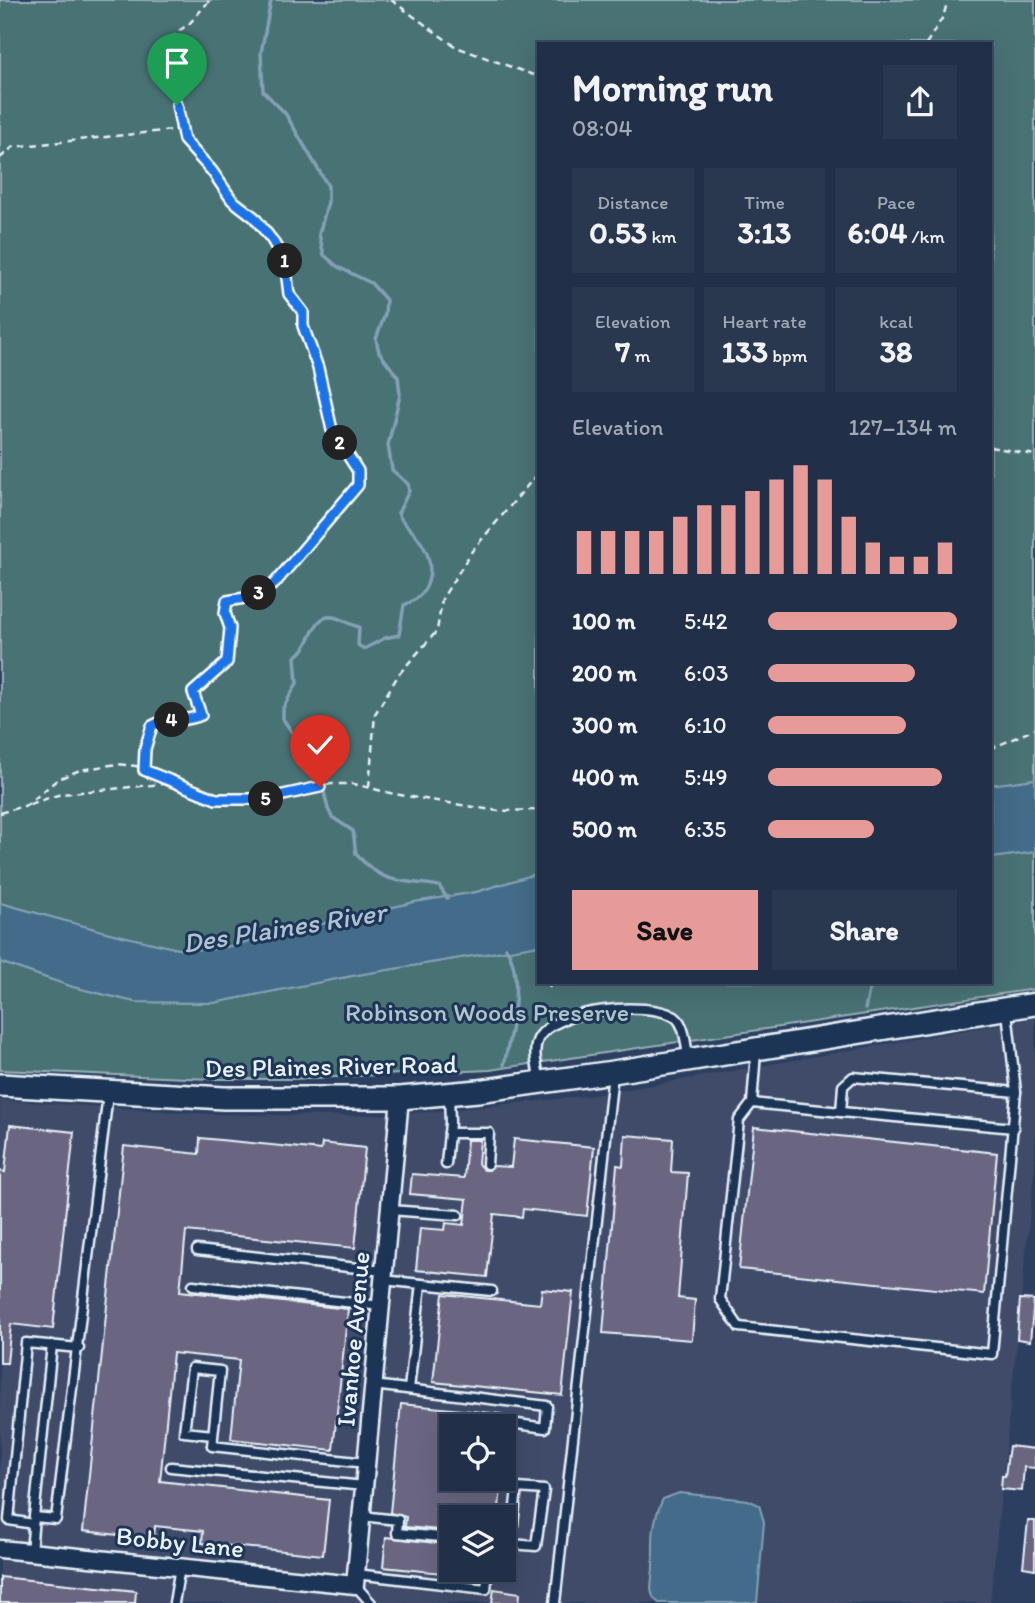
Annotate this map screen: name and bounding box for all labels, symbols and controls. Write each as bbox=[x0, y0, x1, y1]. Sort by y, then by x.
pin bbox=[147, 33, 207, 105]
icon: arrive bbox=[158, 44, 196, 82]
text: Morning run bbox=[572, 65, 773, 111]
button: share bbox=[883, 65, 957, 139]
text: 08:04 bbox=[572, 114, 632, 142]
text: Distance bbox=[597, 191, 668, 214]
text: Time bbox=[744, 191, 785, 214]
text: Pace bbox=[877, 191, 915, 214]
text: 0.53 bbox=[589, 214, 647, 251]
text: 3:13 bbox=[738, 214, 791, 251]
text: 6:04 bbox=[848, 214, 907, 251]
text: km bbox=[647, 225, 677, 248]
text: /km bbox=[907, 225, 945, 248]
pin: 1 bbox=[268, 244, 302, 278]
text: 1 bbox=[280, 249, 289, 272]
text: Elevation bbox=[595, 310, 671, 333]
text: Heart rate bbox=[722, 310, 807, 333]
text: kcal bbox=[879, 310, 913, 333]
text: 7 bbox=[615, 333, 630, 370]
text: 133 bbox=[721, 333, 768, 370]
text: 38 bbox=[880, 333, 913, 370]
text: m bbox=[630, 344, 650, 367]
text: bpm bbox=[768, 344, 808, 367]
text: Elevation bbox=[572, 413, 663, 441]
text: 127–134 m bbox=[848, 413, 957, 441]
pin: 2 bbox=[322, 426, 358, 460]
text: 2 bbox=[335, 431, 345, 454]
pin: 3 bbox=[242, 576, 276, 610]
text: 3 bbox=[253, 581, 264, 604]
text: 100 m bbox=[572, 607, 636, 635]
text: 5:42 bbox=[684, 607, 728, 635]
text: 200 m bbox=[572, 659, 637, 687]
text: 6:03 bbox=[684, 659, 729, 687]
pin: 4 bbox=[154, 702, 190, 738]
text: 4 bbox=[166, 708, 177, 731]
text: 300 m bbox=[572, 711, 637, 739]
text: 6:10 bbox=[684, 711, 727, 739]
pin bbox=[290, 715, 350, 787]
icon: check bbox=[301, 726, 339, 764]
text: 400 m bbox=[572, 763, 639, 791]
text: 5:49 bbox=[684, 763, 728, 791]
pin: 5 bbox=[248, 782, 284, 816]
text: 5 bbox=[261, 787, 270, 810]
text: 500 m bbox=[572, 815, 637, 843]
text: 6:35 bbox=[684, 815, 726, 843]
button: Save bbox=[572, 890, 758, 970]
button: Share bbox=[772, 890, 957, 970]
water label: Des Plaines River bbox=[180, 894, 391, 960]
park label: Robinson Woods Preserve bbox=[345, 996, 629, 1028]
street label: Des Plaines River Road bbox=[204, 1048, 458, 1084]
street label: Ivanhoe Avenue bbox=[329, 1250, 377, 1428]
map controls bbox=[439, 1414, 516, 1582]
button: locate bbox=[439, 1414, 516, 1491]
button: layers bbox=[439, 1505, 516, 1582]
street label: Bobby Lane bbox=[114, 1519, 246, 1565]

